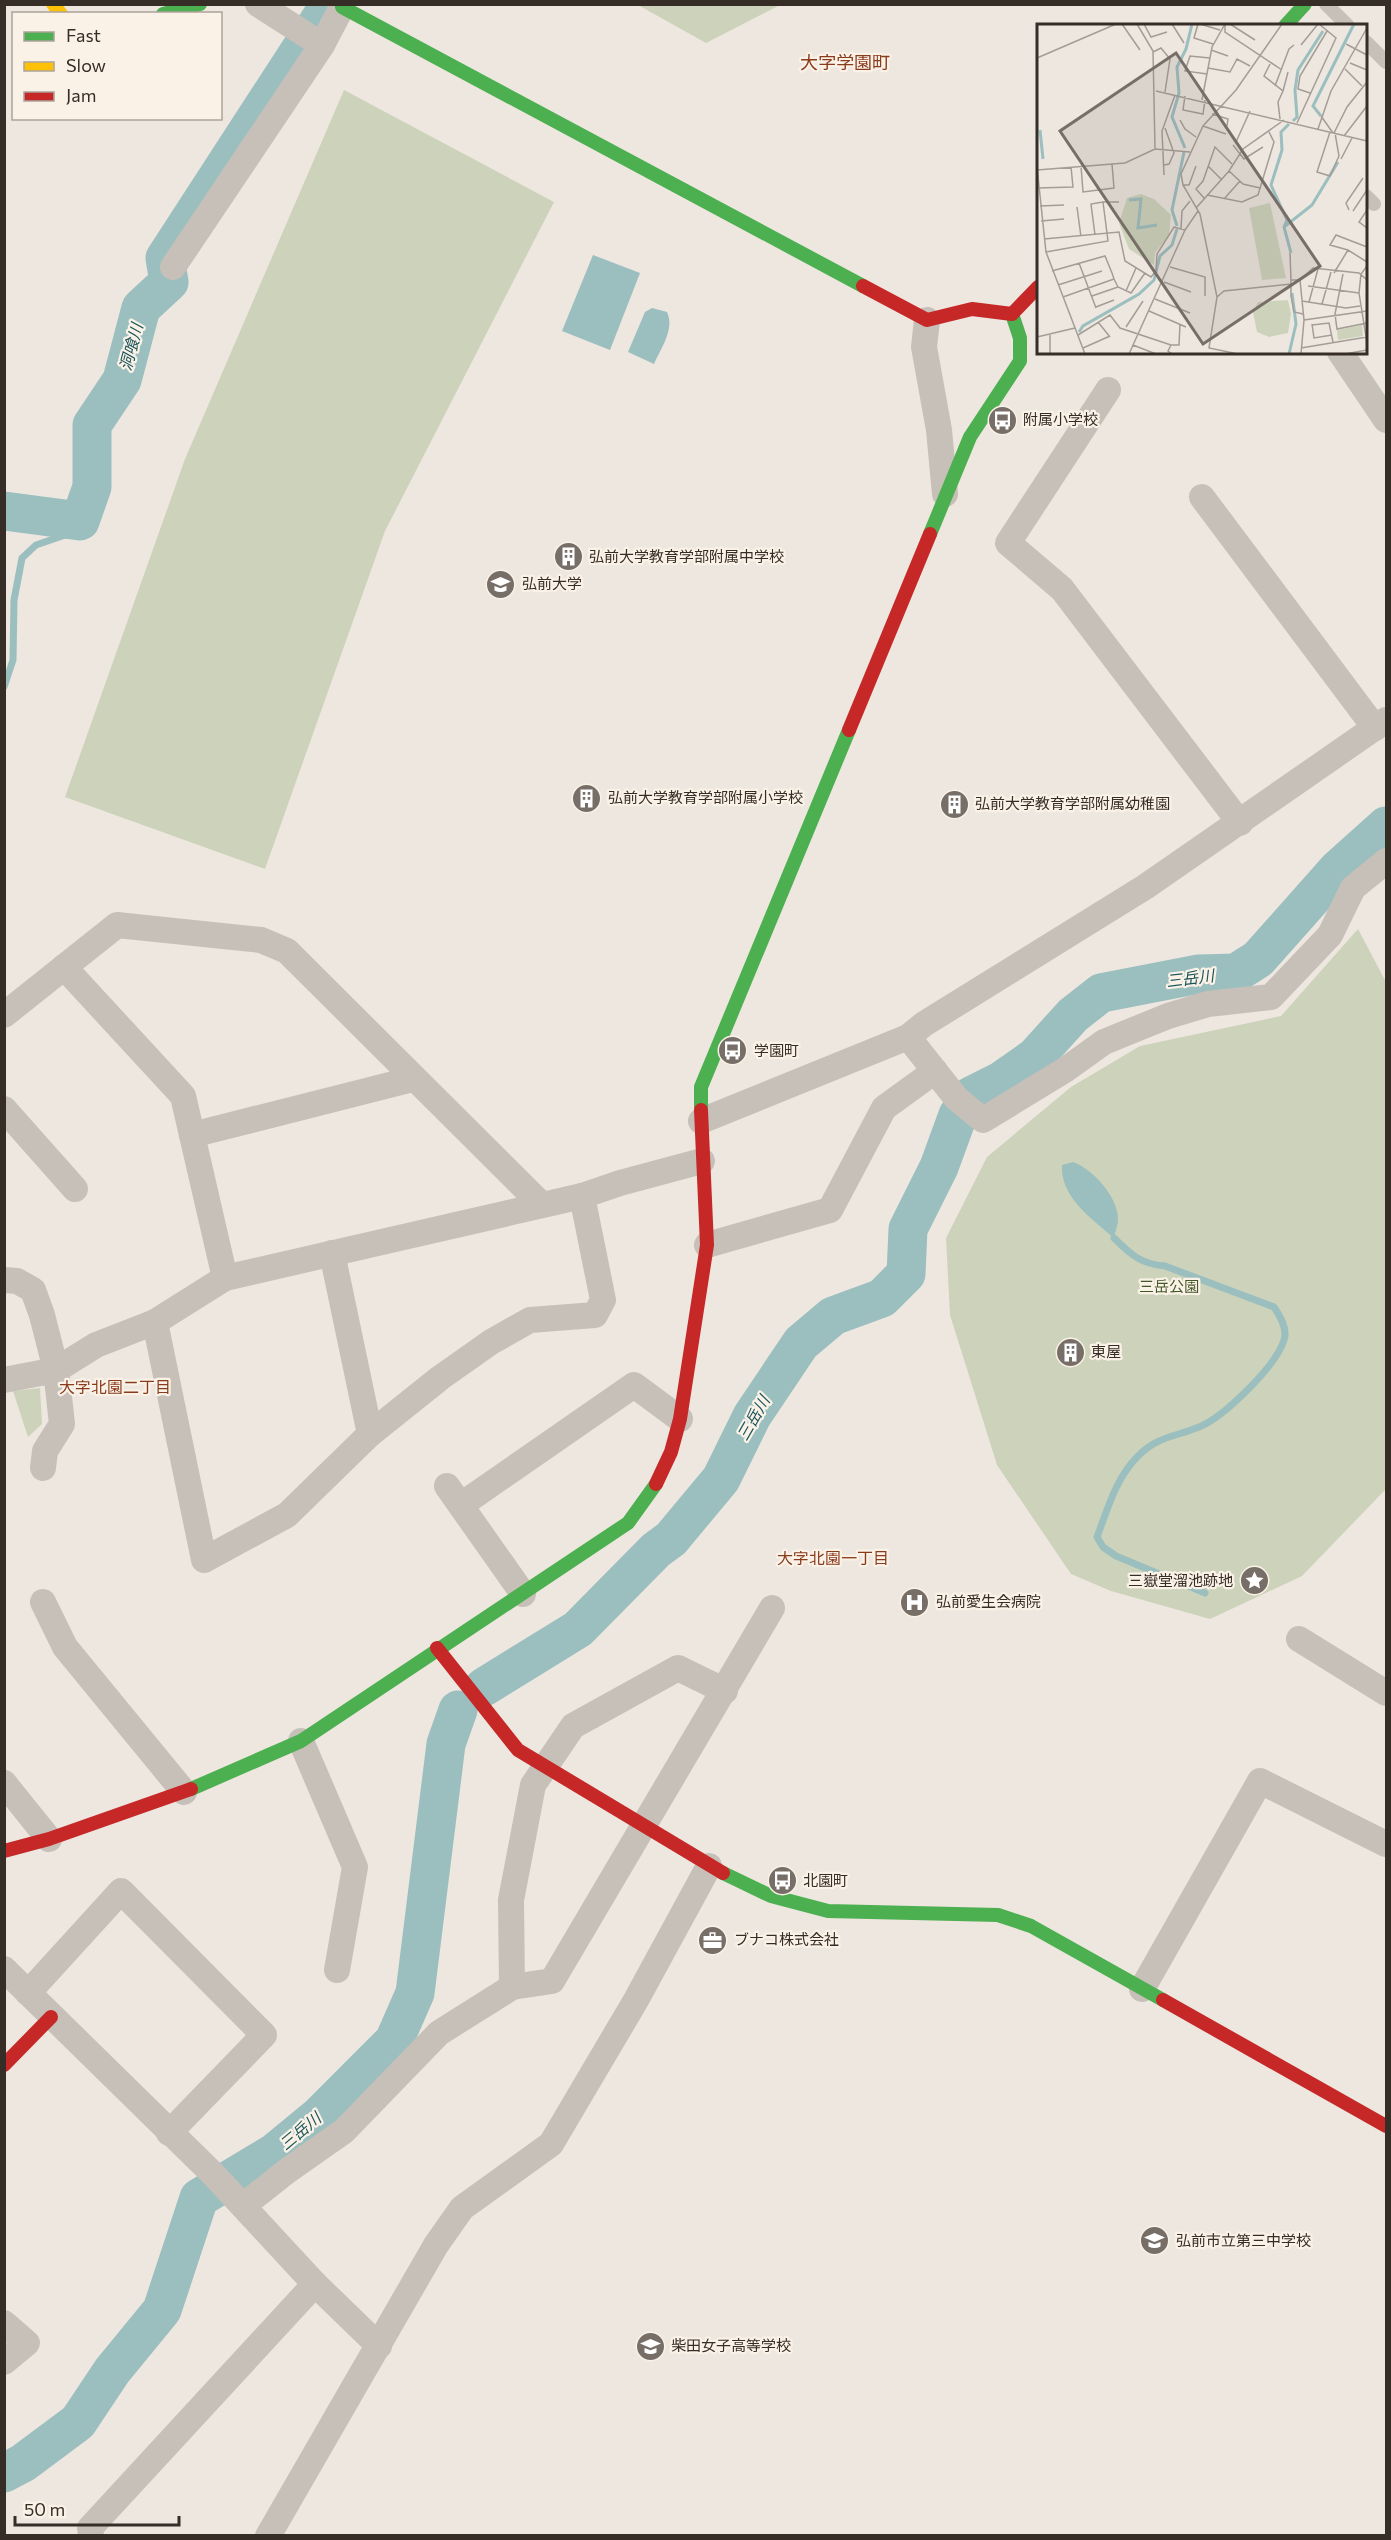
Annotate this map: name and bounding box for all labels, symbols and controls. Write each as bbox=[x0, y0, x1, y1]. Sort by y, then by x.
legend bbox=[12, 12, 222, 120]
text: Fast bbox=[66, 24, 101, 46]
inset map bbox=[1037, 24, 1367, 354]
district label: 大字学園町 bbox=[800, 51, 890, 73]
text: Slow bbox=[66, 54, 106, 76]
text: Jam bbox=[66, 84, 96, 106]
water label: 洞喰川 bbox=[115, 319, 146, 373]
bus stop icon: 附属小学校 bbox=[986, 404, 1018, 436]
place label: 附属小学校 bbox=[1023, 410, 1098, 428]
building icon: 弘前大学教育学部附属中学校 bbox=[552, 541, 584, 573]
place label: 弘前大学教育学部附属中学校 bbox=[589, 547, 784, 565]
school or university icon: 弘前大学 bbox=[485, 568, 517, 600]
place label: 弘前大学 bbox=[522, 574, 582, 592]
building icon: 弘前大学教育学部附属小学校 bbox=[571, 782, 603, 814]
place label: 弘前大学教育学部附属小学校 bbox=[608, 788, 803, 806]
building icon: 弘前大学教育学部附属幼稚園 bbox=[938, 788, 970, 820]
place label: 弘前大学教育学部附属幼稚園 bbox=[975, 794, 1170, 812]
water label: 三岳川 bbox=[1165, 965, 1217, 990]
bus stop icon: 学園町 bbox=[717, 1035, 749, 1067]
place label: 学園町 bbox=[754, 1041, 799, 1059]
park label: 三岳公園 bbox=[1139, 1277, 1199, 1295]
building icon: 東屋 bbox=[1054, 1336, 1086, 1368]
place label: 東屋 bbox=[1091, 1342, 1121, 1360]
district label: 大字北園二丁目 bbox=[59, 1377, 171, 1396]
water label: 三岳川 bbox=[732, 1390, 774, 1443]
district label: 大字北園一丁目 bbox=[777, 1548, 889, 1567]
place icon: 三嶽堂溜池跡地 bbox=[1238, 1565, 1270, 1597]
place label: 三嶽堂溜池跡地 bbox=[1128, 1571, 1233, 1589]
hospital icon: 弘前愛生会病院 bbox=[899, 1586, 931, 1618]
place label: 弘前愛生会病院 bbox=[936, 1592, 1041, 1610]
bus stop icon: 北園町 bbox=[766, 1865, 798, 1897]
place label: 北園町 bbox=[803, 1871, 848, 1889]
office icon: ブナコ株式会社 bbox=[697, 1924, 729, 1956]
place label: ブナコ株式会社 bbox=[734, 1930, 839, 1948]
water label: 三岳川 bbox=[275, 2107, 326, 2153]
school or university icon: 弘前市立第三中学校 bbox=[1139, 2225, 1171, 2257]
place label: 弘前市立第三中学校 bbox=[1176, 2231, 1311, 2249]
school or university icon: 柴田女子高等学校 bbox=[634, 2330, 666, 2362]
place label: 柴田女子高等学校 bbox=[671, 2336, 791, 2354]
scale bar bbox=[15, 2489, 178, 2527]
text: 50 m bbox=[24, 2498, 65, 2520]

